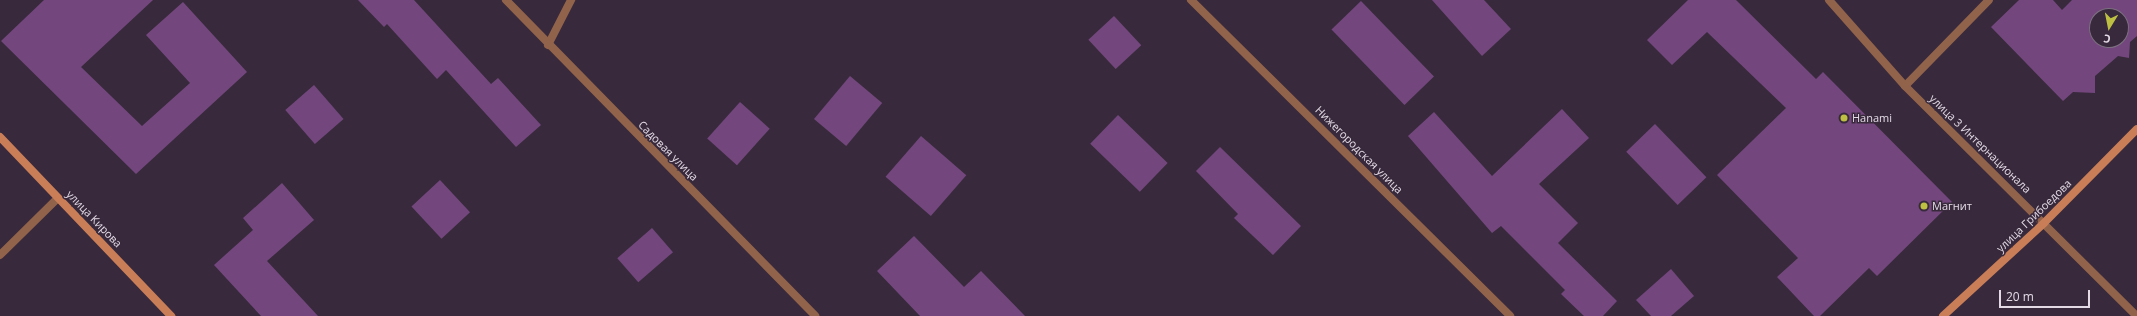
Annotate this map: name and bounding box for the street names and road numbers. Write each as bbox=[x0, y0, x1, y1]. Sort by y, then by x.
street label: улица 3 Интернационала bbox=[1926, 92, 2034, 196]
street label: Нижегородская улица bbox=[1313, 104, 1405, 196]
street label: Садовая улица bbox=[635, 118, 701, 184]
street label: улица Грибоедова bbox=[1994, 177, 2074, 255]
street label: улица Кирова bbox=[64, 188, 124, 250]

